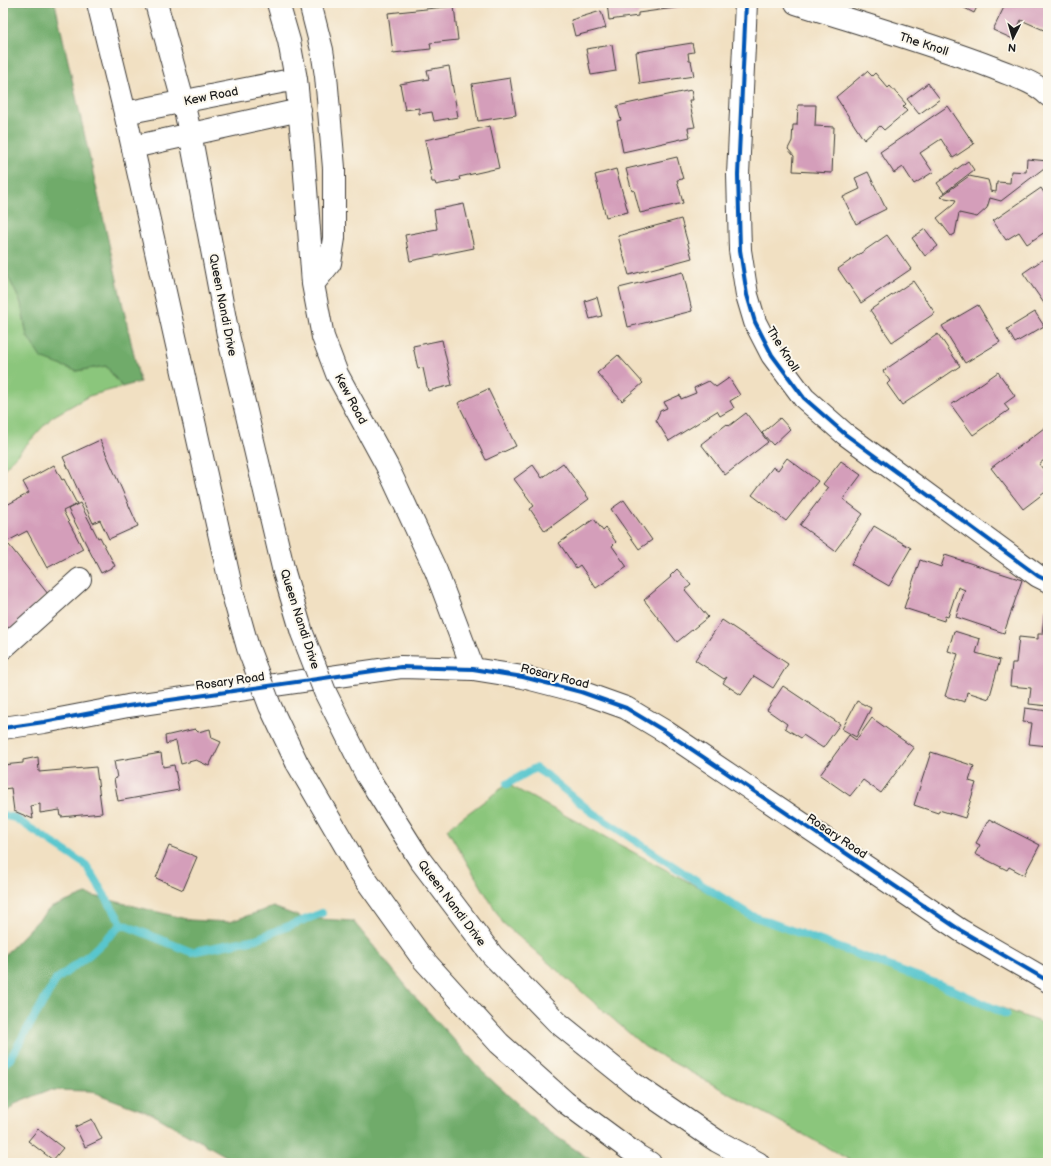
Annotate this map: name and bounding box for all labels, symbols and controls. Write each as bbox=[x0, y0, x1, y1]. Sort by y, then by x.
north arrow bbox=[993, 18, 1033, 58]
street label: The Knoll bbox=[897, 30, 950, 59]
text: N bbox=[1007, 41, 1017, 54]
street label: Kew Road bbox=[183, 84, 240, 109]
street label: Queen Nandi Drive bbox=[205, 253, 240, 358]
street label: The Knoll bbox=[763, 324, 802, 375]
street label: Kew Road bbox=[331, 371, 370, 427]
street label: Queen Nandi Drive bbox=[276, 567, 323, 671]
street label: Rosary Road bbox=[519, 661, 591, 692]
street label: Rosary Road bbox=[194, 669, 266, 694]
street label: Rosary Road bbox=[804, 811, 870, 862]
street label: Queen Nandi Drive bbox=[414, 857, 489, 949]

